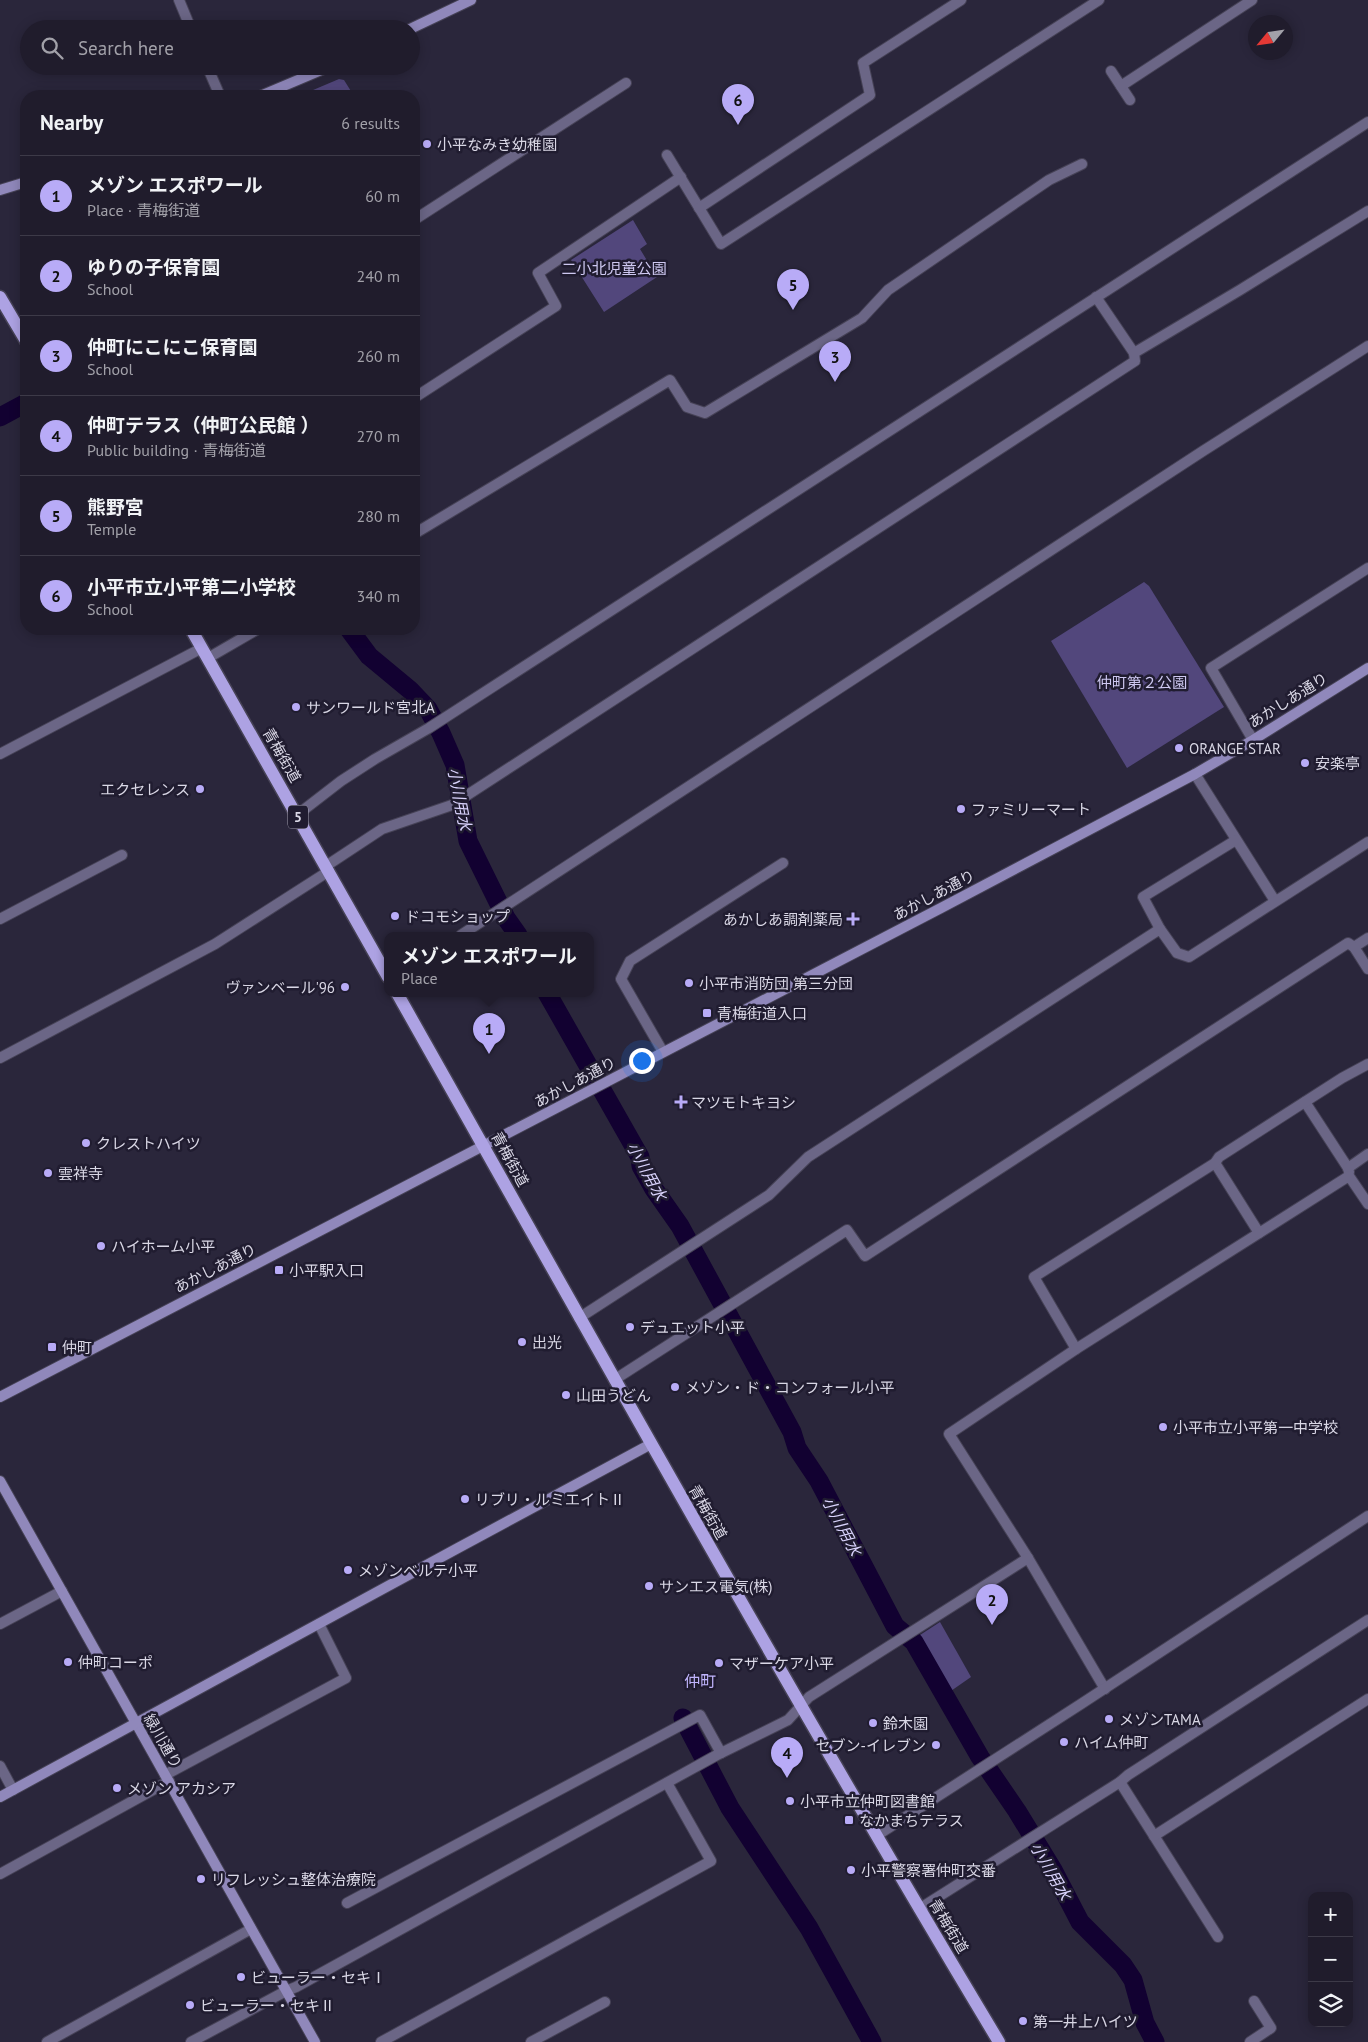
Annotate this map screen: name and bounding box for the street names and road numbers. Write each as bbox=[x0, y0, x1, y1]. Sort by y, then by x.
street label: あかしあ通り bbox=[1245, 668, 1331, 732]
street label: 青梅街道 bbox=[259, 724, 305, 786]
road number: 5 bbox=[288, 806, 308, 829]
street label: あかしあ通り bbox=[890, 865, 978, 925]
street label: あかしあ通り bbox=[531, 1052, 619, 1112]
street label: 青梅街道 bbox=[487, 1128, 533, 1190]
street label: あかしあ通り bbox=[171, 1239, 259, 1297]
street label: 青梅街道 bbox=[685, 1481, 731, 1543]
street label: 緑川通り bbox=[140, 1710, 186, 1772]
street label: 青梅街道 bbox=[925, 1895, 973, 1957]

